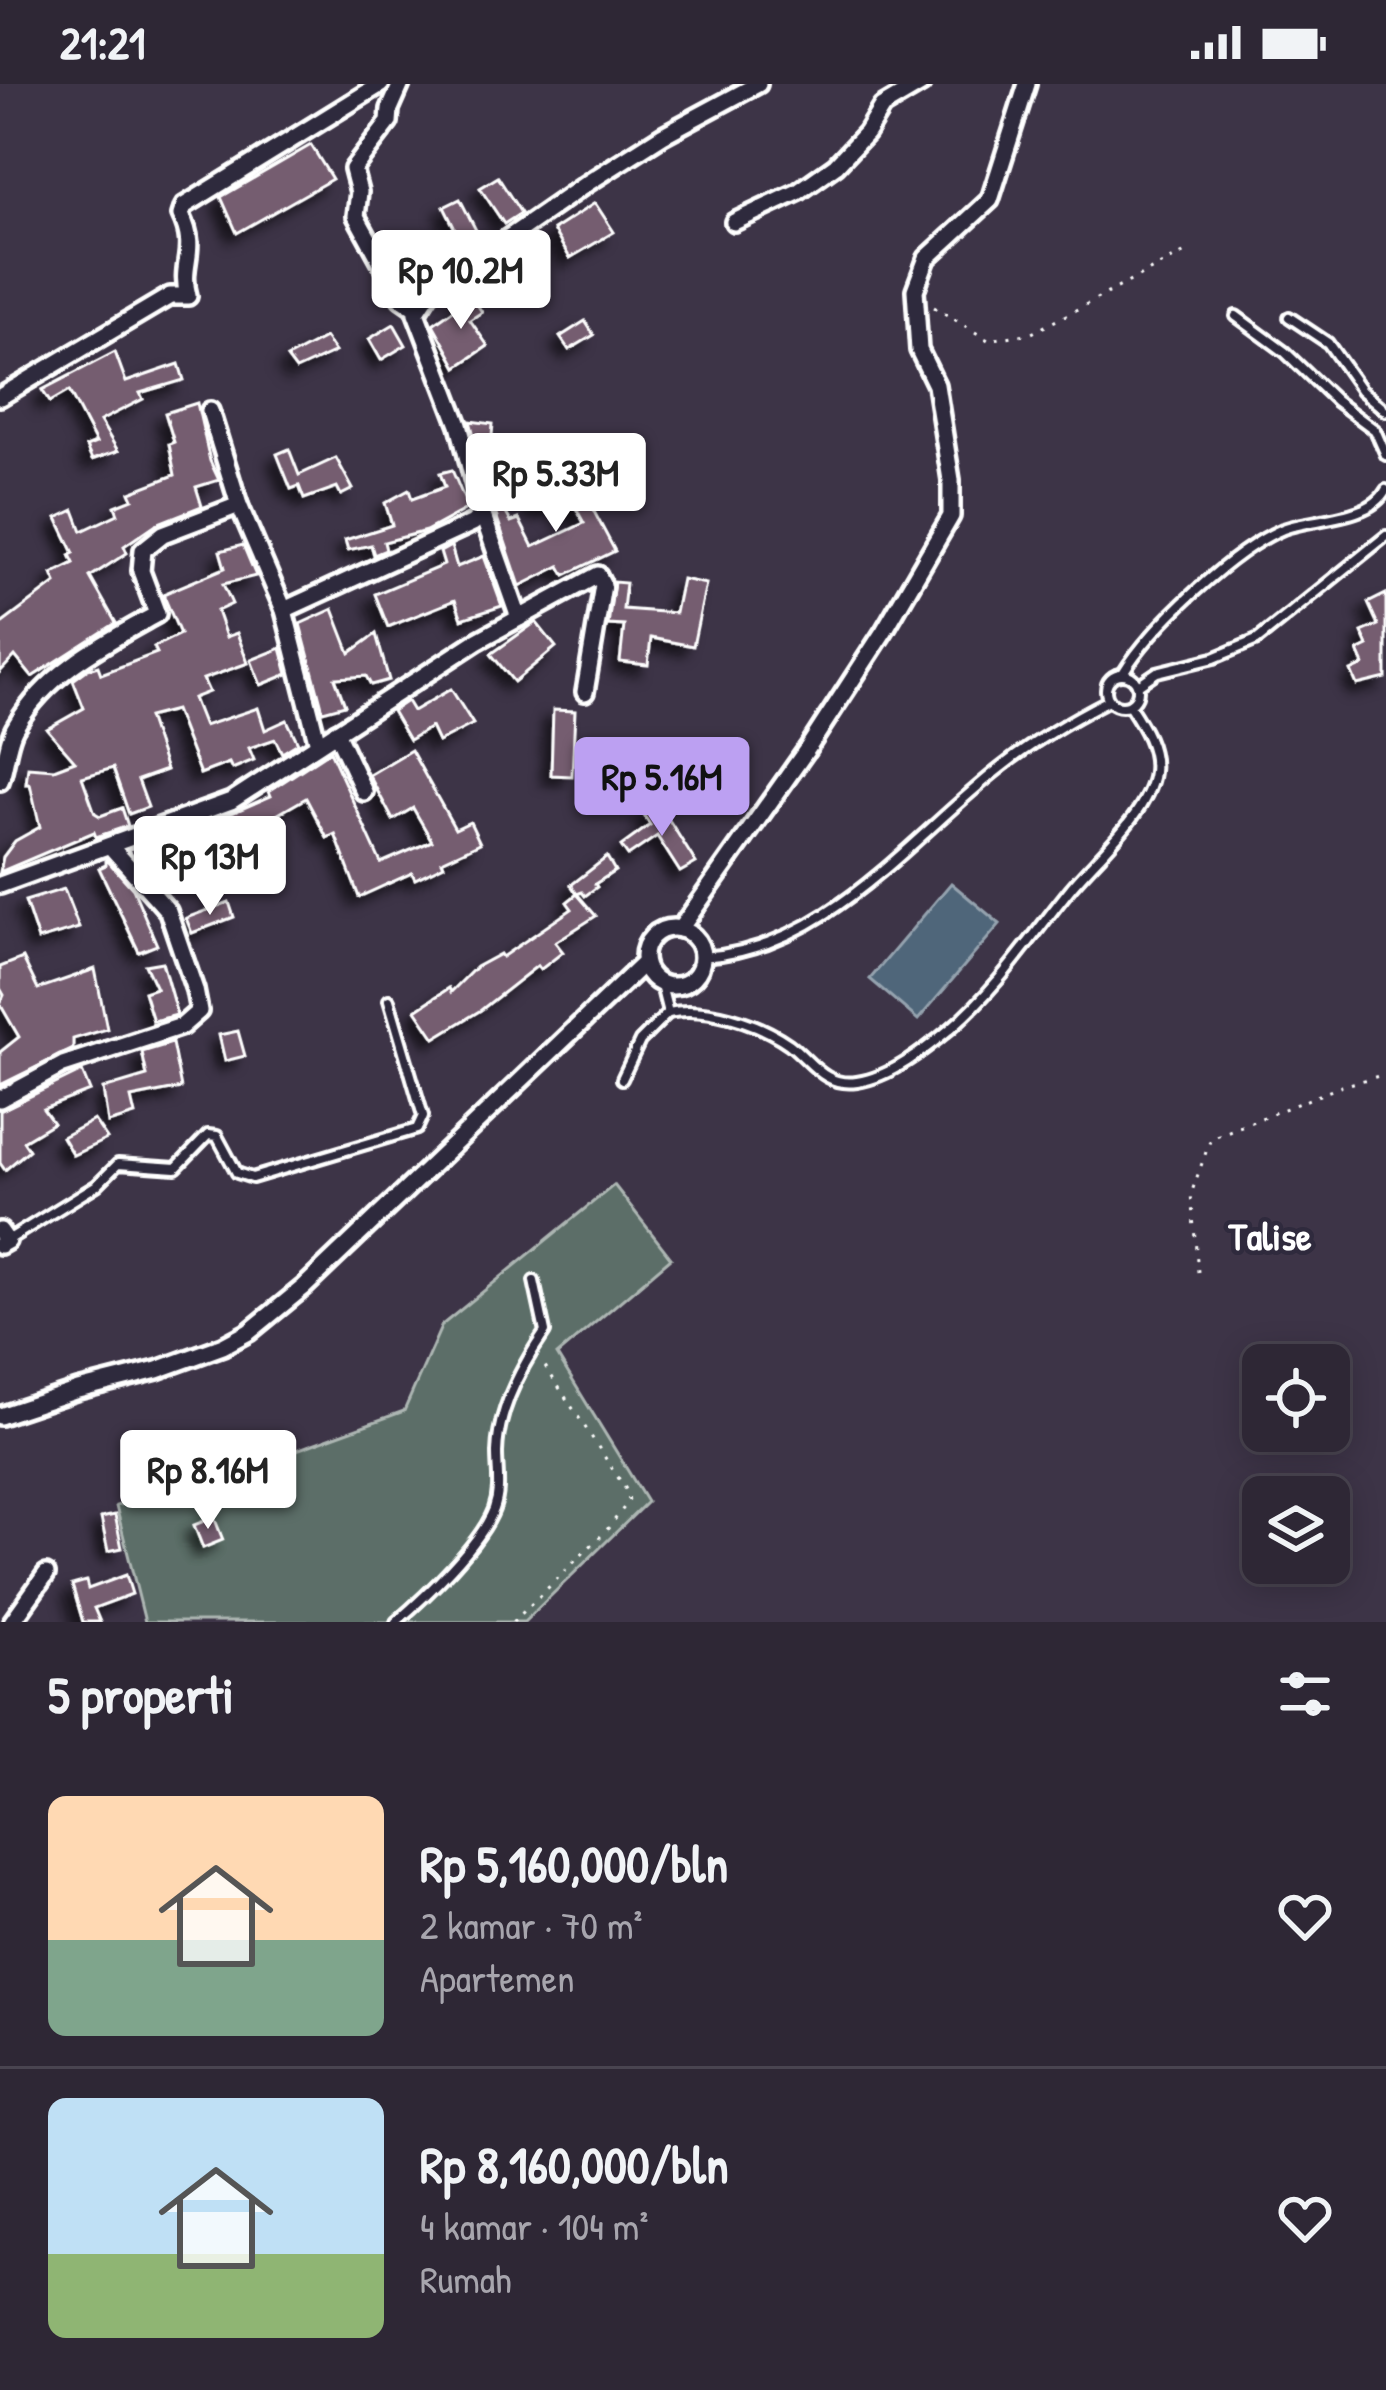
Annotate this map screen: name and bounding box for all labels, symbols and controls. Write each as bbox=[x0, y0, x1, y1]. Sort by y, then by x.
text: 21:21 bbox=[60, 12, 145, 73]
pin: Rp 10.2M bbox=[337, 230, 585, 332]
text: Rp 10.2M bbox=[399, 242, 523, 295]
pin: Rp 5.33M bbox=[432, 433, 680, 535]
text: Rp 5.33M bbox=[493, 445, 619, 498]
pin: Rp 5.16M bbox=[538, 737, 786, 839]
text: Rp 5.16M bbox=[601, 749, 723, 802]
pin: Rp 13M bbox=[112, 816, 308, 918]
text: Rp 13M bbox=[161, 828, 259, 881]
district label: Talise bbox=[1227, 1209, 1312, 1262]
map controls bbox=[1242, 1344, 1350, 1584]
button: locate bbox=[1242, 1344, 1350, 1452]
pin: Rp 8.16M bbox=[84, 1430, 332, 1532]
text: Rp 8.16M bbox=[147, 1442, 269, 1495]
button: layers bbox=[1242, 1476, 1350, 1584]
text: 5 properti bbox=[48, 1660, 234, 1729]
icon: filters bbox=[1272, 1661, 1338, 1727]
text: Rp 5,160,000/bln bbox=[420, 1829, 728, 1898]
icon: home bbox=[144, 1844, 288, 1988]
icon: heart bbox=[1272, 1883, 1338, 1949]
text: 2 kamar · 70 m² bbox=[420, 1898, 643, 1951]
text: Apartemen bbox=[420, 1951, 575, 2004]
text: Rp 8,160,000/bln bbox=[420, 2130, 729, 2199]
icon: home bbox=[144, 2146, 288, 2290]
icon: heart bbox=[1272, 2185, 1338, 2251]
text: 4 kamar · 104 m² bbox=[420, 2199, 648, 2252]
text: Rumah bbox=[420, 2252, 512, 2305]

